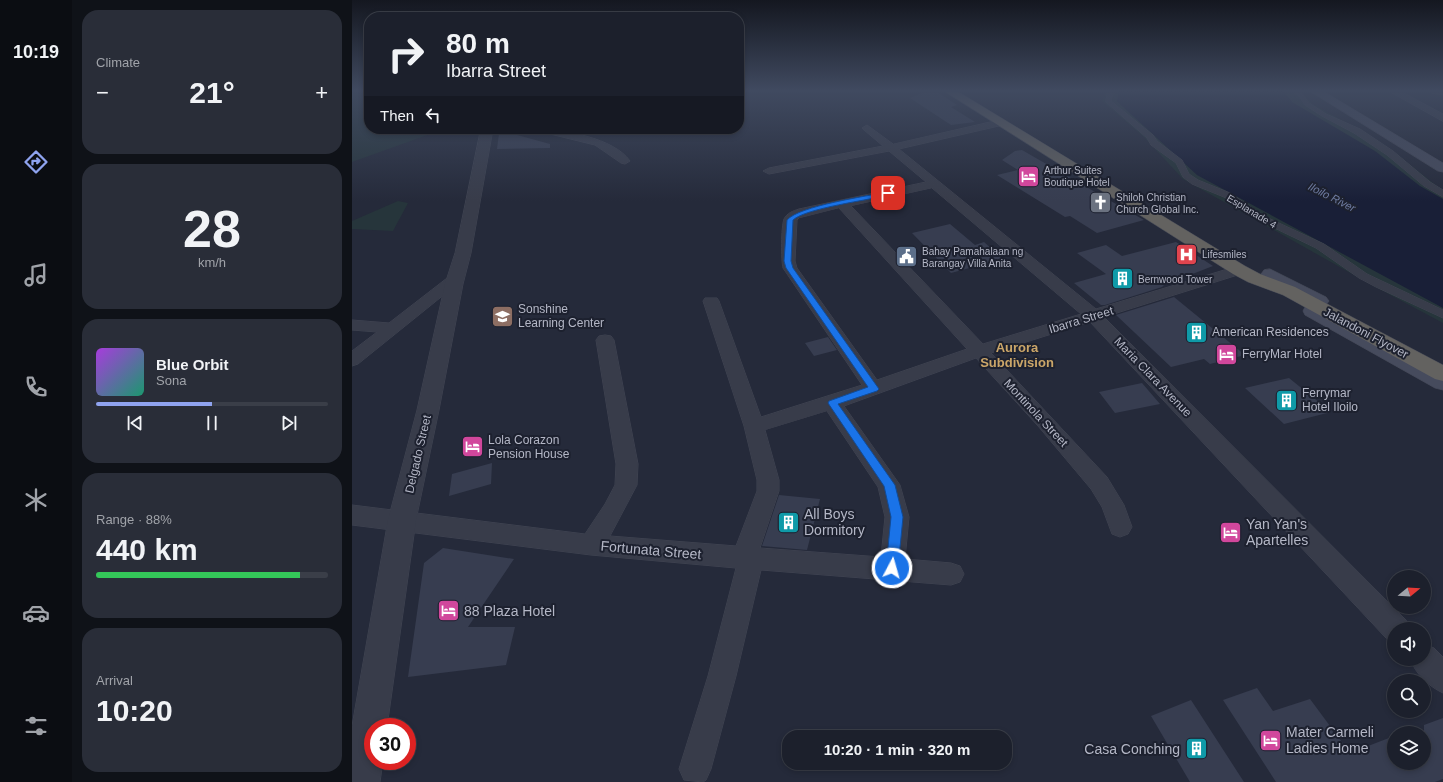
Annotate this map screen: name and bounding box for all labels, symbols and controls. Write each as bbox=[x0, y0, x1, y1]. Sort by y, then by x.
icon: right bbox=[380, 28, 432, 80]
text: 80 m bbox=[446, 28, 510, 59]
text: 10:19 bbox=[13, 42, 59, 62]
text: Climate bbox=[96, 55, 140, 70]
text: Ibarra Street bbox=[446, 61, 546, 81]
text: 21° bbox=[189, 76, 235, 109]
text: − bbox=[96, 80, 109, 105]
text: + bbox=[315, 80, 328, 105]
icon: left bbox=[422, 104, 444, 126]
text: Then bbox=[380, 107, 414, 124]
icon: directions bbox=[22, 148, 50, 176]
hotel icon: Arthur Suites Boutique Hotel bbox=[1016, 163, 1042, 189]
place label: Arthur Suites Boutique Hotel bbox=[1044, 165, 1110, 188]
pin bbox=[871, 176, 905, 210]
water label: Iloilo River bbox=[1306, 180, 1359, 215]
icon: arrive bbox=[877, 182, 899, 204]
church icon: Shiloh Christian Church Global Inc. bbox=[1088, 190, 1114, 216]
place label: Shiloh Christian Church Global Inc. bbox=[1116, 192, 1199, 215]
street label: Esplanade 4 bbox=[1225, 192, 1279, 231]
text: 28 bbox=[183, 200, 241, 258]
hospital icon: Lifesmiles bbox=[1173, 241, 1199, 267]
public building icon: Bahay Pamahalaan ng Barangay Villa Anita bbox=[894, 244, 920, 270]
place label: Bahay Pamahalaan ng Barangay Villa Anita bbox=[922, 246, 1023, 269]
place label: Lifesmiles bbox=[1202, 249, 1246, 260]
text: km/h bbox=[198, 255, 226, 270]
icon: music bbox=[22, 261, 50, 289]
building icon: Bernwood Tower bbox=[1109, 266, 1135, 292]
place label: Bernwood Tower bbox=[1138, 274, 1213, 285]
place label: Sonshine Learning Center bbox=[518, 302, 604, 330]
school or university icon: Sonshine Learning Center bbox=[489, 303, 515, 329]
street label: Ibarra Street bbox=[1047, 303, 1116, 336]
street label: Jalandoni Flyover bbox=[1321, 305, 1411, 361]
building icon: American Residences bbox=[1183, 319, 1209, 345]
place label: American Residences bbox=[1212, 325, 1329, 339]
street label: Maria Clara Avenue bbox=[1111, 334, 1195, 420]
district label: Aurora Subdivision bbox=[980, 340, 1054, 370]
hotel icon: FerryMar Hotel bbox=[1214, 341, 1240, 367]
place label: FerryMar Hotel bbox=[1242, 347, 1322, 361]
text: Blue Orbit bbox=[156, 356, 229, 373]
icon: phone bbox=[22, 373, 50, 401]
text: Sona bbox=[156, 373, 186, 388]
street label: Montinola Street bbox=[1001, 376, 1071, 450]
place label: Ferrymar Hotel Iloilo bbox=[1302, 386, 1358, 414]
building icon: Ferrymar Hotel Iloilo bbox=[1274, 387, 1300, 413]
icon: previous bbox=[124, 412, 146, 434]
icon: pause bbox=[201, 412, 223, 434]
icon: next bbox=[278, 412, 300, 434]
street label: Delgado Street bbox=[402, 413, 434, 495]
place label: Lola Corazon Pension House bbox=[488, 433, 570, 461]
hotel icon: Lola Corazon Pension House bbox=[459, 434, 485, 460]
icon: climate bbox=[22, 486, 50, 514]
place label: All Boys Dormitory bbox=[804, 506, 865, 538]
building icon: All Boys Dormitory bbox=[775, 509, 801, 535]
text: Range · 88% bbox=[96, 512, 172, 527]
place label: Yan Yan's Apartelles bbox=[1246, 516, 1308, 548]
hotel icon: Yan Yan's Apartelles bbox=[1217, 519, 1243, 545]
text: 440 km bbox=[96, 533, 198, 566]
street label: Fortunata Street bbox=[600, 538, 702, 562]
position arrow bbox=[871, 547, 913, 589]
north arrow bbox=[1387, 570, 1431, 614]
map controls bbox=[1387, 570, 1431, 770]
hotel icon: 88 Plaza Hotel bbox=[435, 598, 461, 624]
icon: car bbox=[22, 599, 50, 627]
place label: 88 Plaza Hotel bbox=[464, 603, 555, 619]
button: sound bbox=[1387, 622, 1431, 666]
text: Arrival bbox=[96, 673, 133, 688]
button: search bbox=[1387, 674, 1431, 718]
text: 10:20 bbox=[96, 694, 173, 727]
icon: filters bbox=[22, 712, 50, 740]
speed limit sign: 30 bbox=[364, 718, 416, 770]
place label: Mater Carmeli Ladies Home bbox=[1286, 724, 1374, 756]
button: layers bbox=[1387, 726, 1431, 770]
hotel icon: Mater Carmeli Ladies Home bbox=[1258, 727, 1284, 753]
building icon: Casa Conching bbox=[1183, 736, 1209, 762]
text: 10:20 · 1 min · 320 m bbox=[824, 741, 970, 758]
place label: Casa Conching bbox=[1084, 741, 1180, 757]

